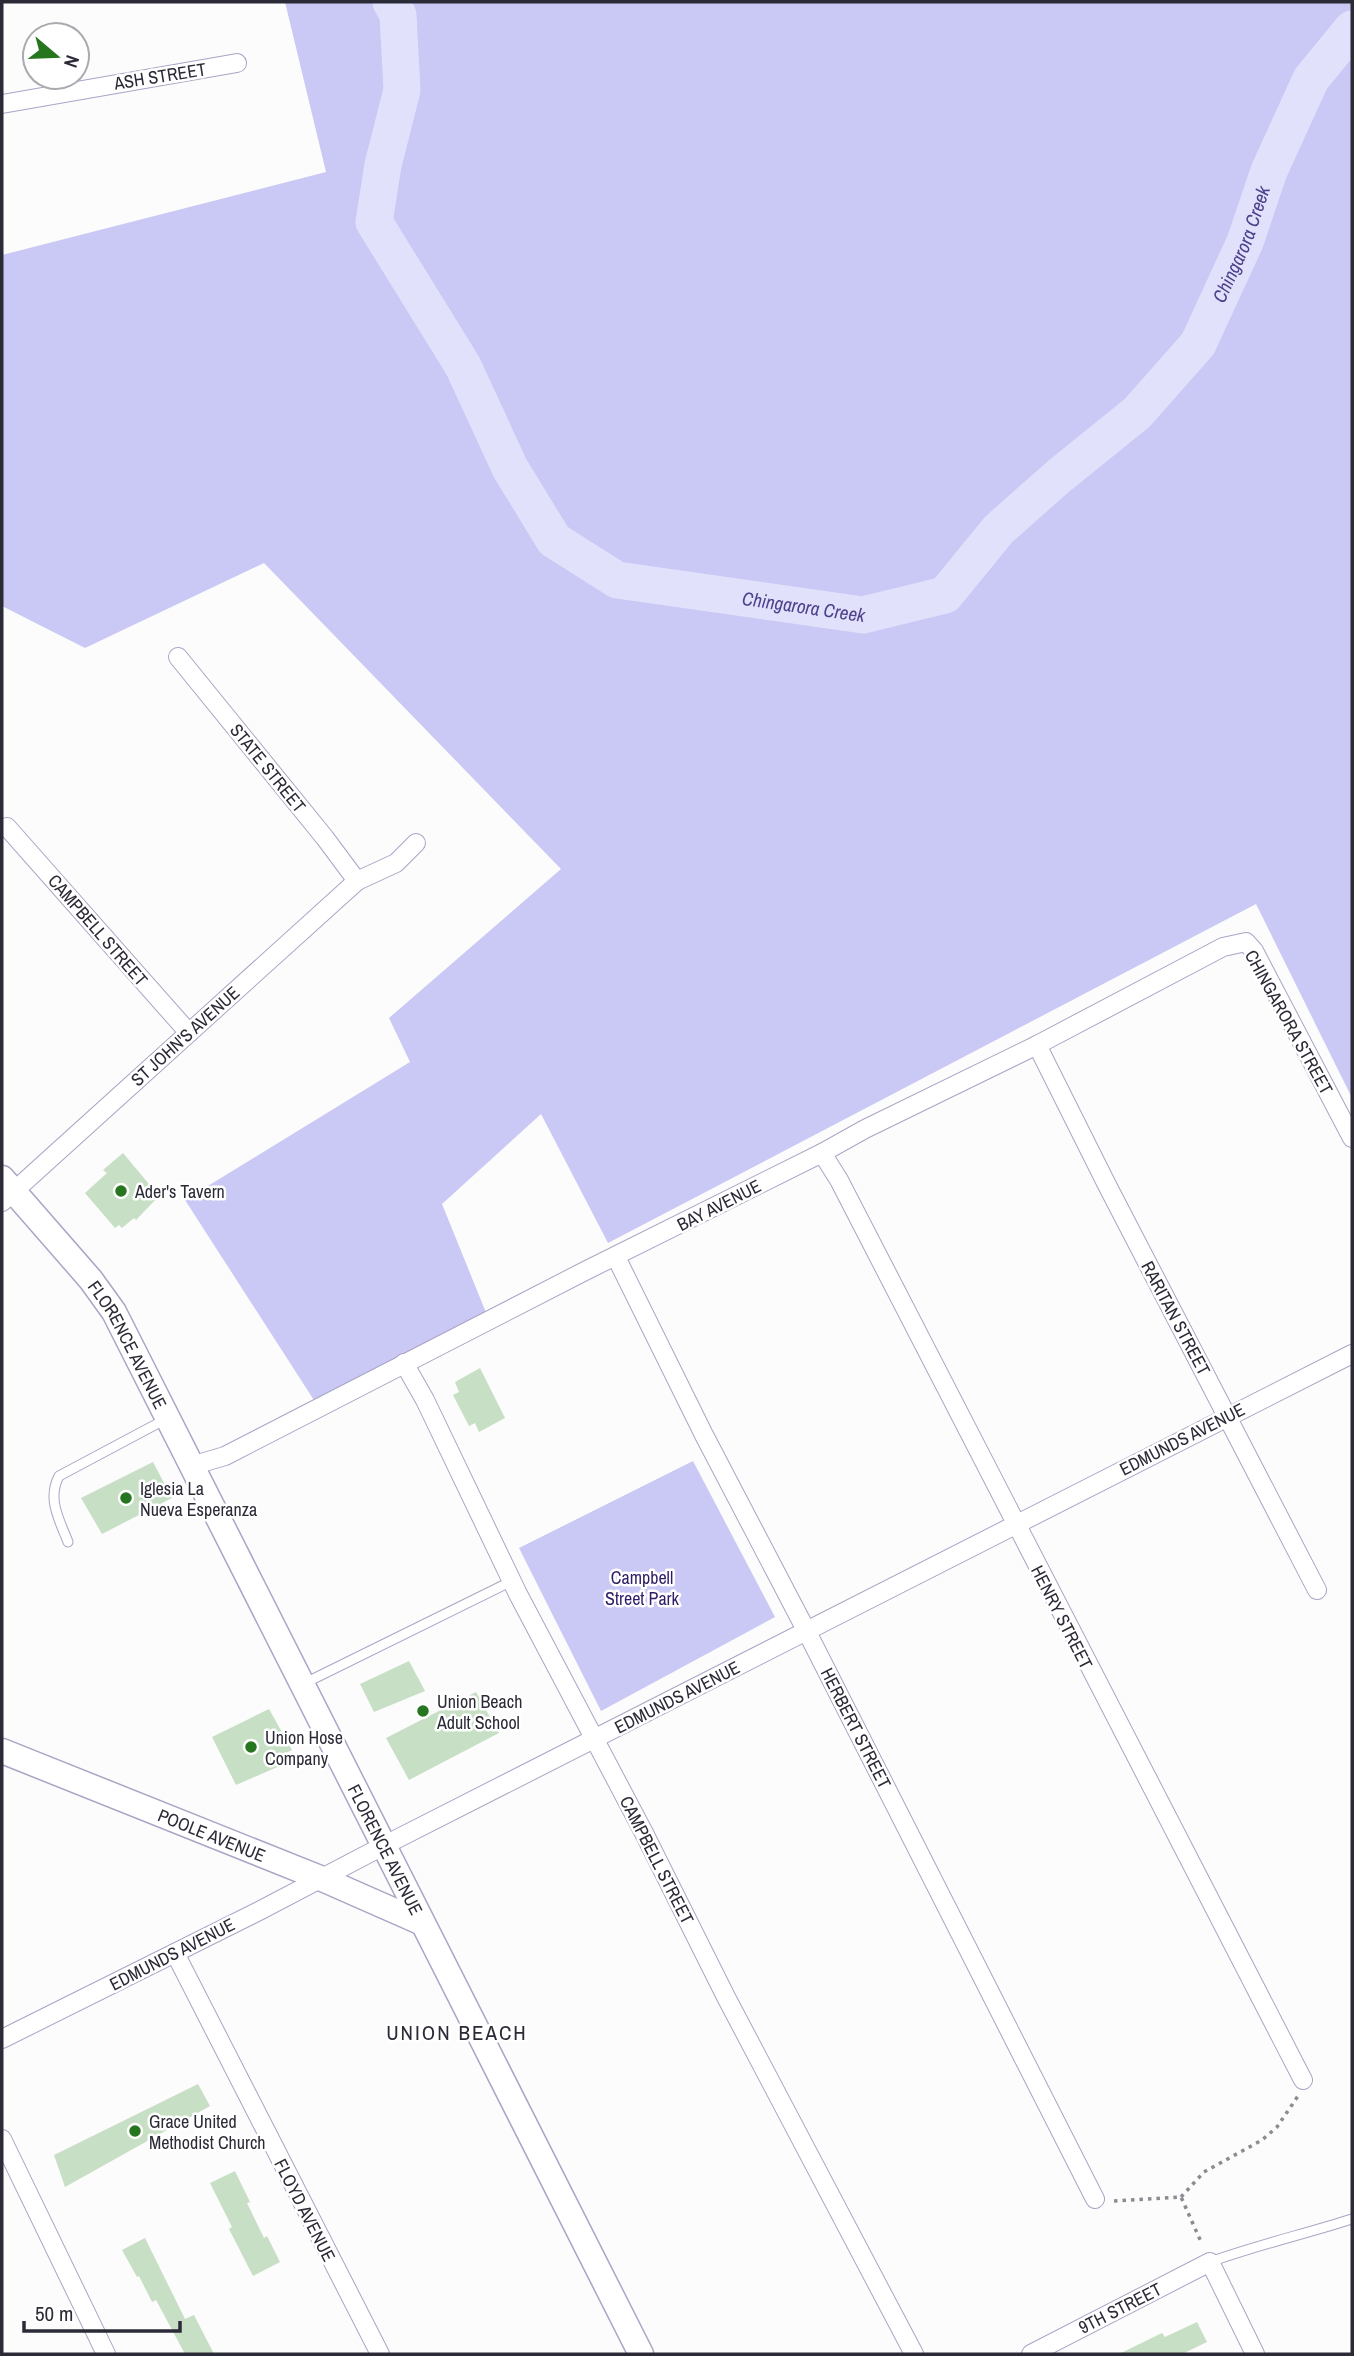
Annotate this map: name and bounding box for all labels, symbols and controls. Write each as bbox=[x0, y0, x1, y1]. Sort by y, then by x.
north arrow bbox=[21, 21, 91, 91]
text: N bbox=[58, 52, 86, 71]
street label: ASH STREET bbox=[111, 56, 208, 96]
water label: Chingarora Creek bbox=[1206, 181, 1276, 307]
water label: Chingarora Creek bbox=[740, 585, 868, 628]
street label: STATE STREET bbox=[224, 718, 312, 818]
street label: CAMPBELL STREET bbox=[42, 869, 154, 991]
street label: CHINGARORA STREET bbox=[1239, 945, 1339, 1099]
street label: ST JOHN'S AVENUE bbox=[125, 980, 245, 1092]
street label: BAY AVENUE bbox=[673, 1173, 765, 1237]
place label: Ader's Tavern bbox=[134, 1179, 225, 1204]
marker: Ader's Tavern bbox=[113, 1183, 129, 1199]
street label: RARITAN STREET bbox=[1135, 1256, 1217, 1380]
street label: FLORENCE AVENUE bbox=[83, 1275, 173, 1413]
street label: EDMUNDS AVENUE bbox=[1115, 1397, 1249, 1481]
place label: Iglesia La Nueva Esperanza bbox=[140, 1476, 257, 1522]
marker: Iglesia La Nueva Esperanza bbox=[118, 1490, 134, 1506]
street label: HENRY STREET bbox=[1025, 1561, 1099, 1673]
park label: Campbell Street Park bbox=[605, 1565, 680, 1611]
street label: EDMUNDS AVENUE bbox=[610, 1655, 744, 1739]
street label: HERBERT STREET bbox=[815, 1663, 897, 1793]
place label: Union Beach Adult School bbox=[436, 1689, 522, 1735]
marker: Union Beach Adult School bbox=[415, 1703, 431, 1719]
place label: Union Hose Company bbox=[265, 1725, 343, 1771]
marker: Union Hose Company bbox=[243, 1739, 259, 1755]
street label: FLORENCE AVENUE bbox=[342, 1780, 429, 1919]
street label: CAMPBELL STREET bbox=[614, 1792, 700, 1928]
street label: POOLE AVENUE bbox=[154, 1802, 269, 1868]
street label: EDMUNDS AVENUE bbox=[105, 1912, 239, 1996]
district label: UNION BEACH bbox=[386, 2018, 528, 2047]
place label: Grace United Methodist Church bbox=[149, 2109, 266, 2155]
marker: Grace United Methodist Church bbox=[127, 2123, 143, 2139]
street label: FLOYD AVENUE bbox=[268, 2154, 342, 2266]
street label: 9TH STREET bbox=[1074, 2276, 1166, 2340]
scale bar bbox=[24, 2290, 180, 2334]
text: 50 m bbox=[35, 2299, 73, 2328]

